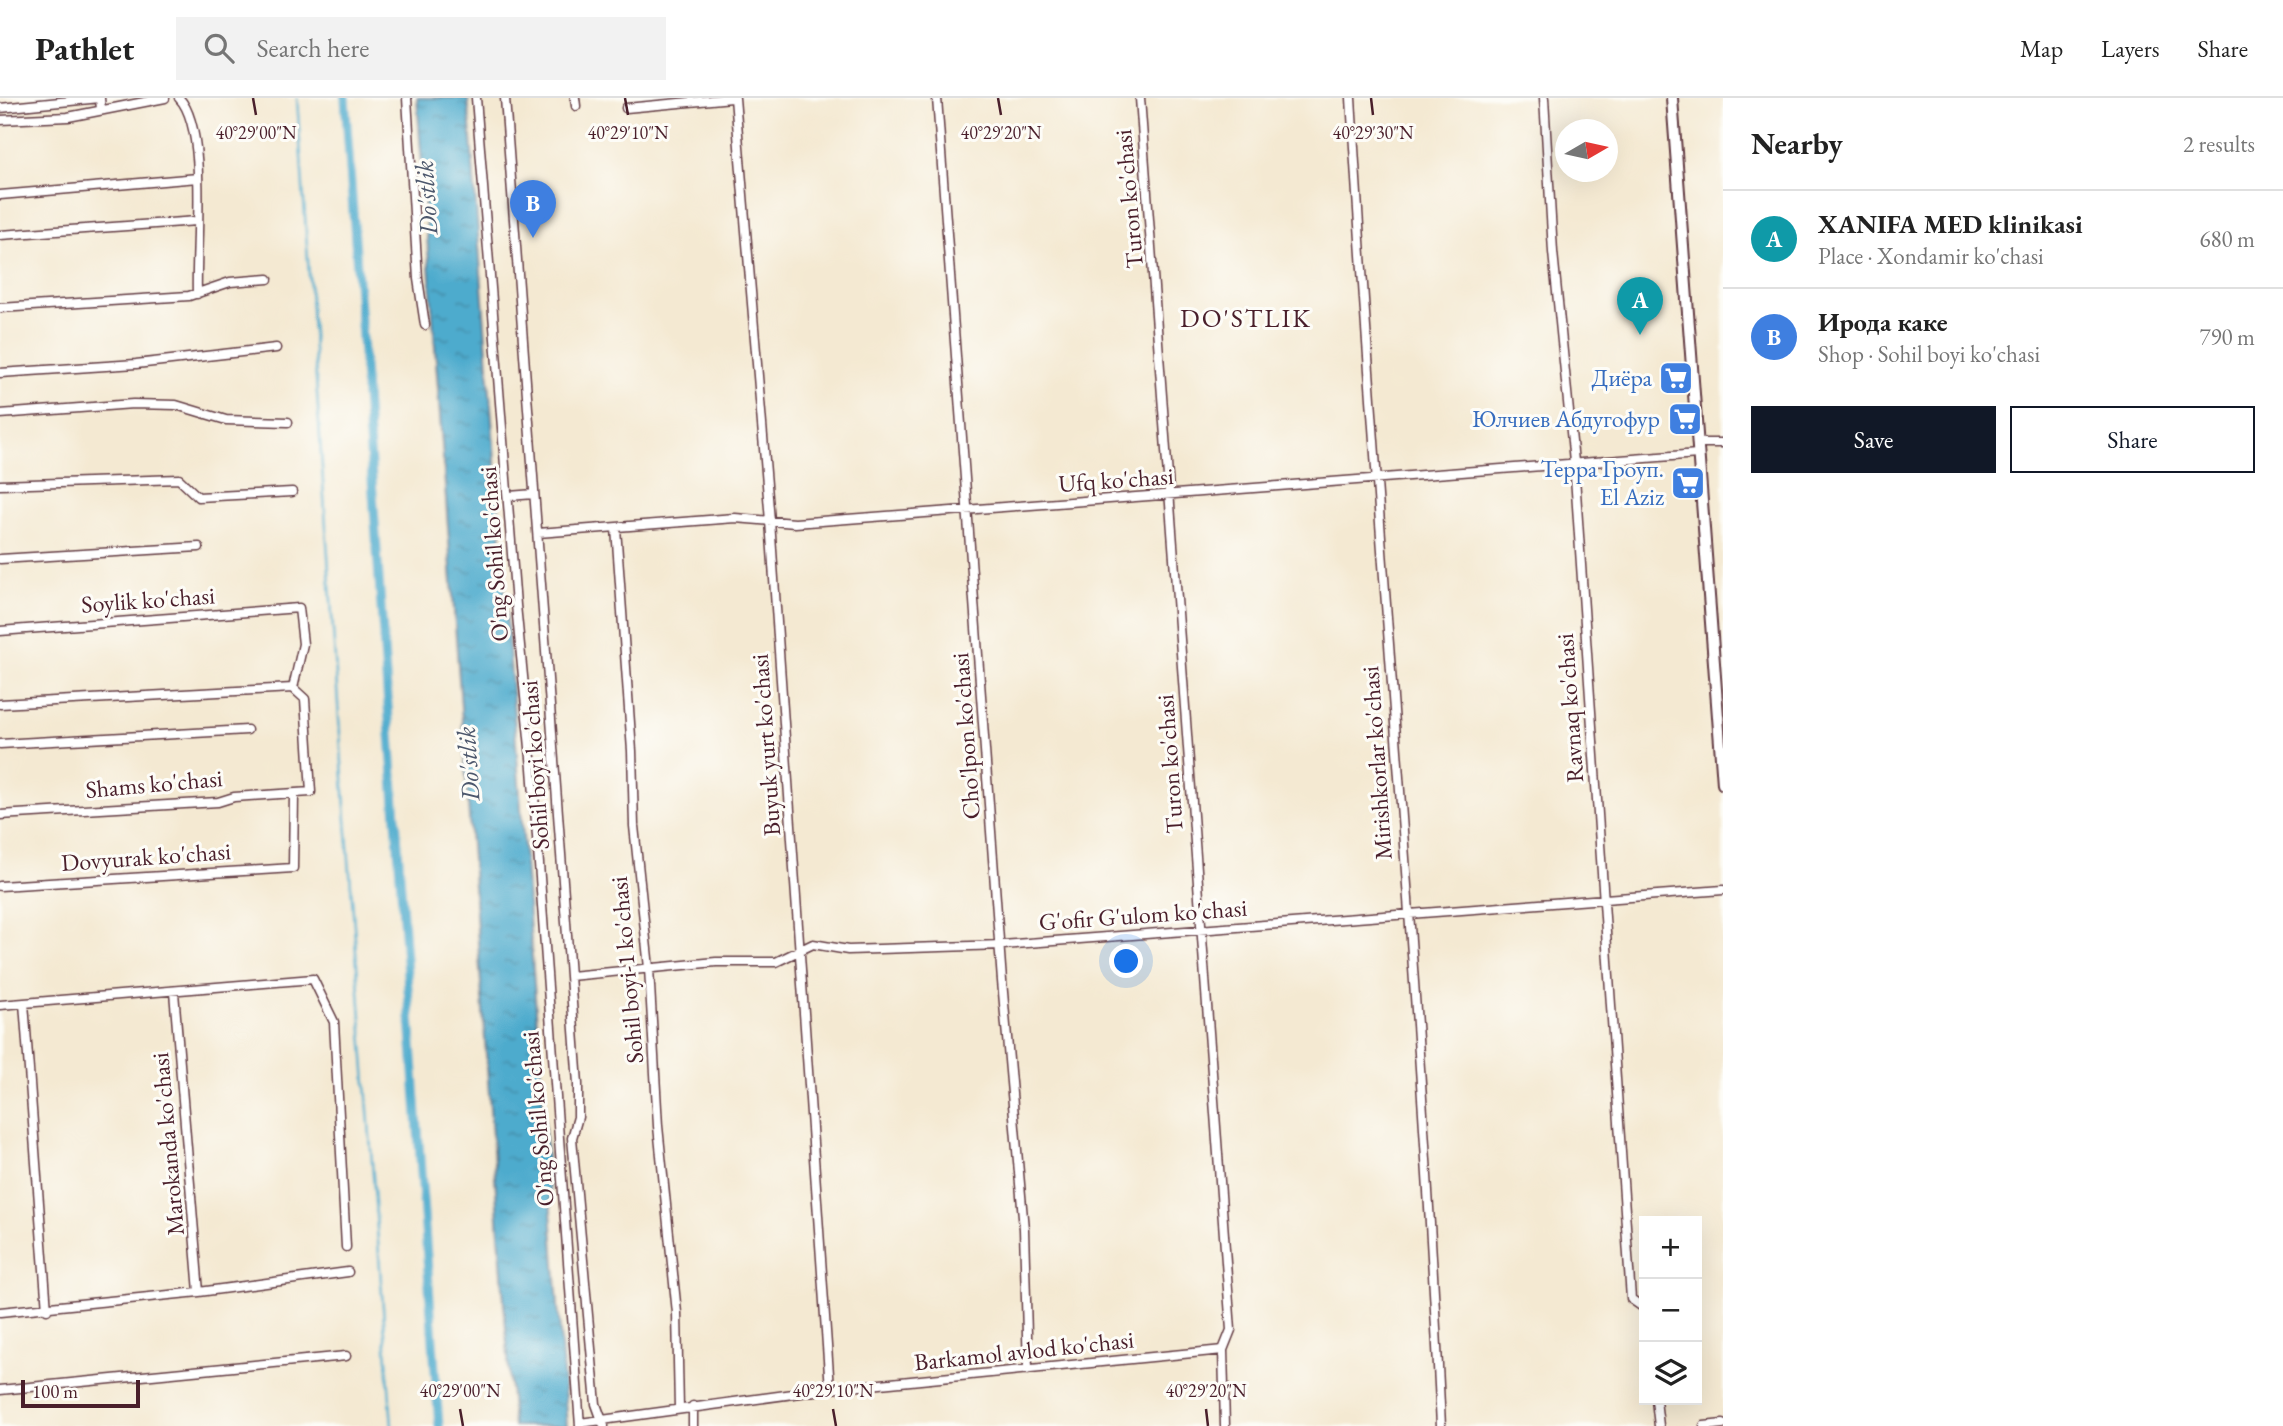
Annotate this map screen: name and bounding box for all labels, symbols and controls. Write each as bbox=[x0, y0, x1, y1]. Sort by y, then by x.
search box bbox=[176, 17, 666, 80]
text: Pathlet bbox=[35, 27, 134, 70]
icon: search bbox=[200, 29, 238, 67]
text: Search here bbox=[256, 31, 369, 65]
text: Map bbox=[2020, 33, 2063, 64]
text: Layers bbox=[2101, 33, 2160, 64]
text: Share bbox=[2198, 33, 2248, 64]
north arrow bbox=[1555, 119, 1618, 182]
text: 40°29'00"N bbox=[216, 121, 297, 144]
text: 40°29'10"N bbox=[588, 121, 669, 144]
text: 40°29'20"N bbox=[961, 121, 1042, 144]
text: 40°29'30"N bbox=[1333, 121, 1414, 144]
text: Nearby bbox=[1751, 124, 1843, 163]
street label: Turon ko'chasi bbox=[1107, 128, 1150, 270]
text: 2 results bbox=[2183, 129, 2255, 159]
water label: Do'stlik bbox=[406, 159, 446, 238]
pin: B bbox=[510, 180, 556, 238]
text: XANIFA MED klinikasi bbox=[1818, 207, 2083, 241]
text: A bbox=[1766, 224, 1782, 254]
text: 680 m bbox=[2199, 224, 2255, 254]
text: Place · Xondamir ko'chasi bbox=[1818, 241, 2044, 271]
pin: A bbox=[1617, 277, 1663, 335]
district label: DO'STLIK bbox=[1180, 301, 1312, 335]
text: Ирода каке bbox=[1818, 305, 1948, 339]
text: B bbox=[1767, 322, 1781, 352]
text: 790 m bbox=[2199, 322, 2255, 352]
text: Shop · Sohil boyi ko'chasi bbox=[1818, 339, 2040, 369]
supermarket icon: Диёра bbox=[1657, 359, 1695, 397]
place label: Диёра bbox=[1591, 362, 1652, 393]
supermarket icon: Юлчиев Абдугофур bbox=[1666, 400, 1704, 438]
place label: Юлчиев Абдугофур bbox=[1472, 403, 1660, 434]
button: Save bbox=[1751, 406, 1996, 473]
button: Share bbox=[2010, 406, 2255, 473]
place label: Терра Гроуп. El Aziz bbox=[1540, 453, 1664, 512]
street label: Ufq ko'chasi bbox=[1057, 460, 1175, 499]
supermarket icon: Терра Гроуп. El Aziz bbox=[1669, 464, 1707, 502]
street label: O'ng Sohil ko'chasi bbox=[472, 465, 515, 643]
street label: Soylik ko'chasi bbox=[80, 579, 216, 620]
street label: Ravnaq ko'chasi bbox=[1549, 632, 1590, 784]
street label: Cho'lpon ko'chasi bbox=[944, 652, 987, 820]
street label: Buyuk yurt ko'chasi bbox=[744, 653, 787, 837]
street label: Mirishkorlar ko'chasi bbox=[1354, 665, 1399, 861]
street label: Sohil boyi ko'chasi bbox=[513, 679, 556, 851]
street label: Turon ko'chasi bbox=[1149, 693, 1190, 835]
water label: Do'stlik bbox=[448, 725, 488, 804]
street label: Shams ko'chasi bbox=[84, 762, 224, 805]
street label: Dovyurak ko'chasi bbox=[60, 835, 232, 878]
street label: Sohil boyi-1 ko'chasi bbox=[603, 875, 650, 1065]
street label: G'ofir G'ulom ko'chasi bbox=[1038, 892, 1248, 937]
your location bbox=[1109, 944, 1143, 978]
street label: O'ng Sohil ko'chasi bbox=[514, 1030, 561, 1208]
street label: Marokanda ko'chasi bbox=[144, 1051, 191, 1237]
map controls bbox=[1639, 1216, 1702, 1405]
button: + bbox=[1639, 1216, 1702, 1279]
button: − bbox=[1639, 1279, 1702, 1342]
street label: Barkamol avlod ko'chasi bbox=[913, 1324, 1135, 1377]
button: layers bbox=[1639, 1342, 1702, 1405]
scale bar bbox=[21, 1377, 140, 1409]
text: 100 m bbox=[32, 1379, 78, 1404]
text: 40°29'00"N bbox=[420, 1379, 501, 1402]
text: 40°29'10"N bbox=[793, 1379, 874, 1402]
text: 40°29'20"N bbox=[1166, 1379, 1247, 1402]

